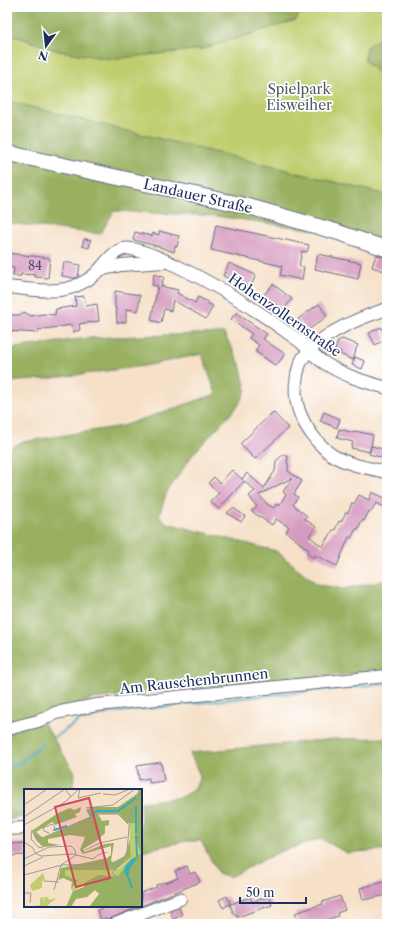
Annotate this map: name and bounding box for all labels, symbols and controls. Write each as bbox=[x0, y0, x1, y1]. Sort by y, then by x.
north arrow bbox=[26, 26, 66, 66]
text: N bbox=[37, 48, 50, 64]
park label: Spielpark Eisweiher bbox=[266, 80, 332, 114]
street label: Landauer Straße bbox=[142, 175, 254, 217]
house number: 84 bbox=[28, 258, 42, 273]
street label: Hohenzollernstraße bbox=[225, 269, 345, 361]
street label: Am Rauschenbrunnen bbox=[118, 664, 269, 698]
inset map bbox=[24, 789, 142, 907]
scale bar bbox=[240, 879, 306, 905]
text: 50 m bbox=[246, 885, 275, 900]

